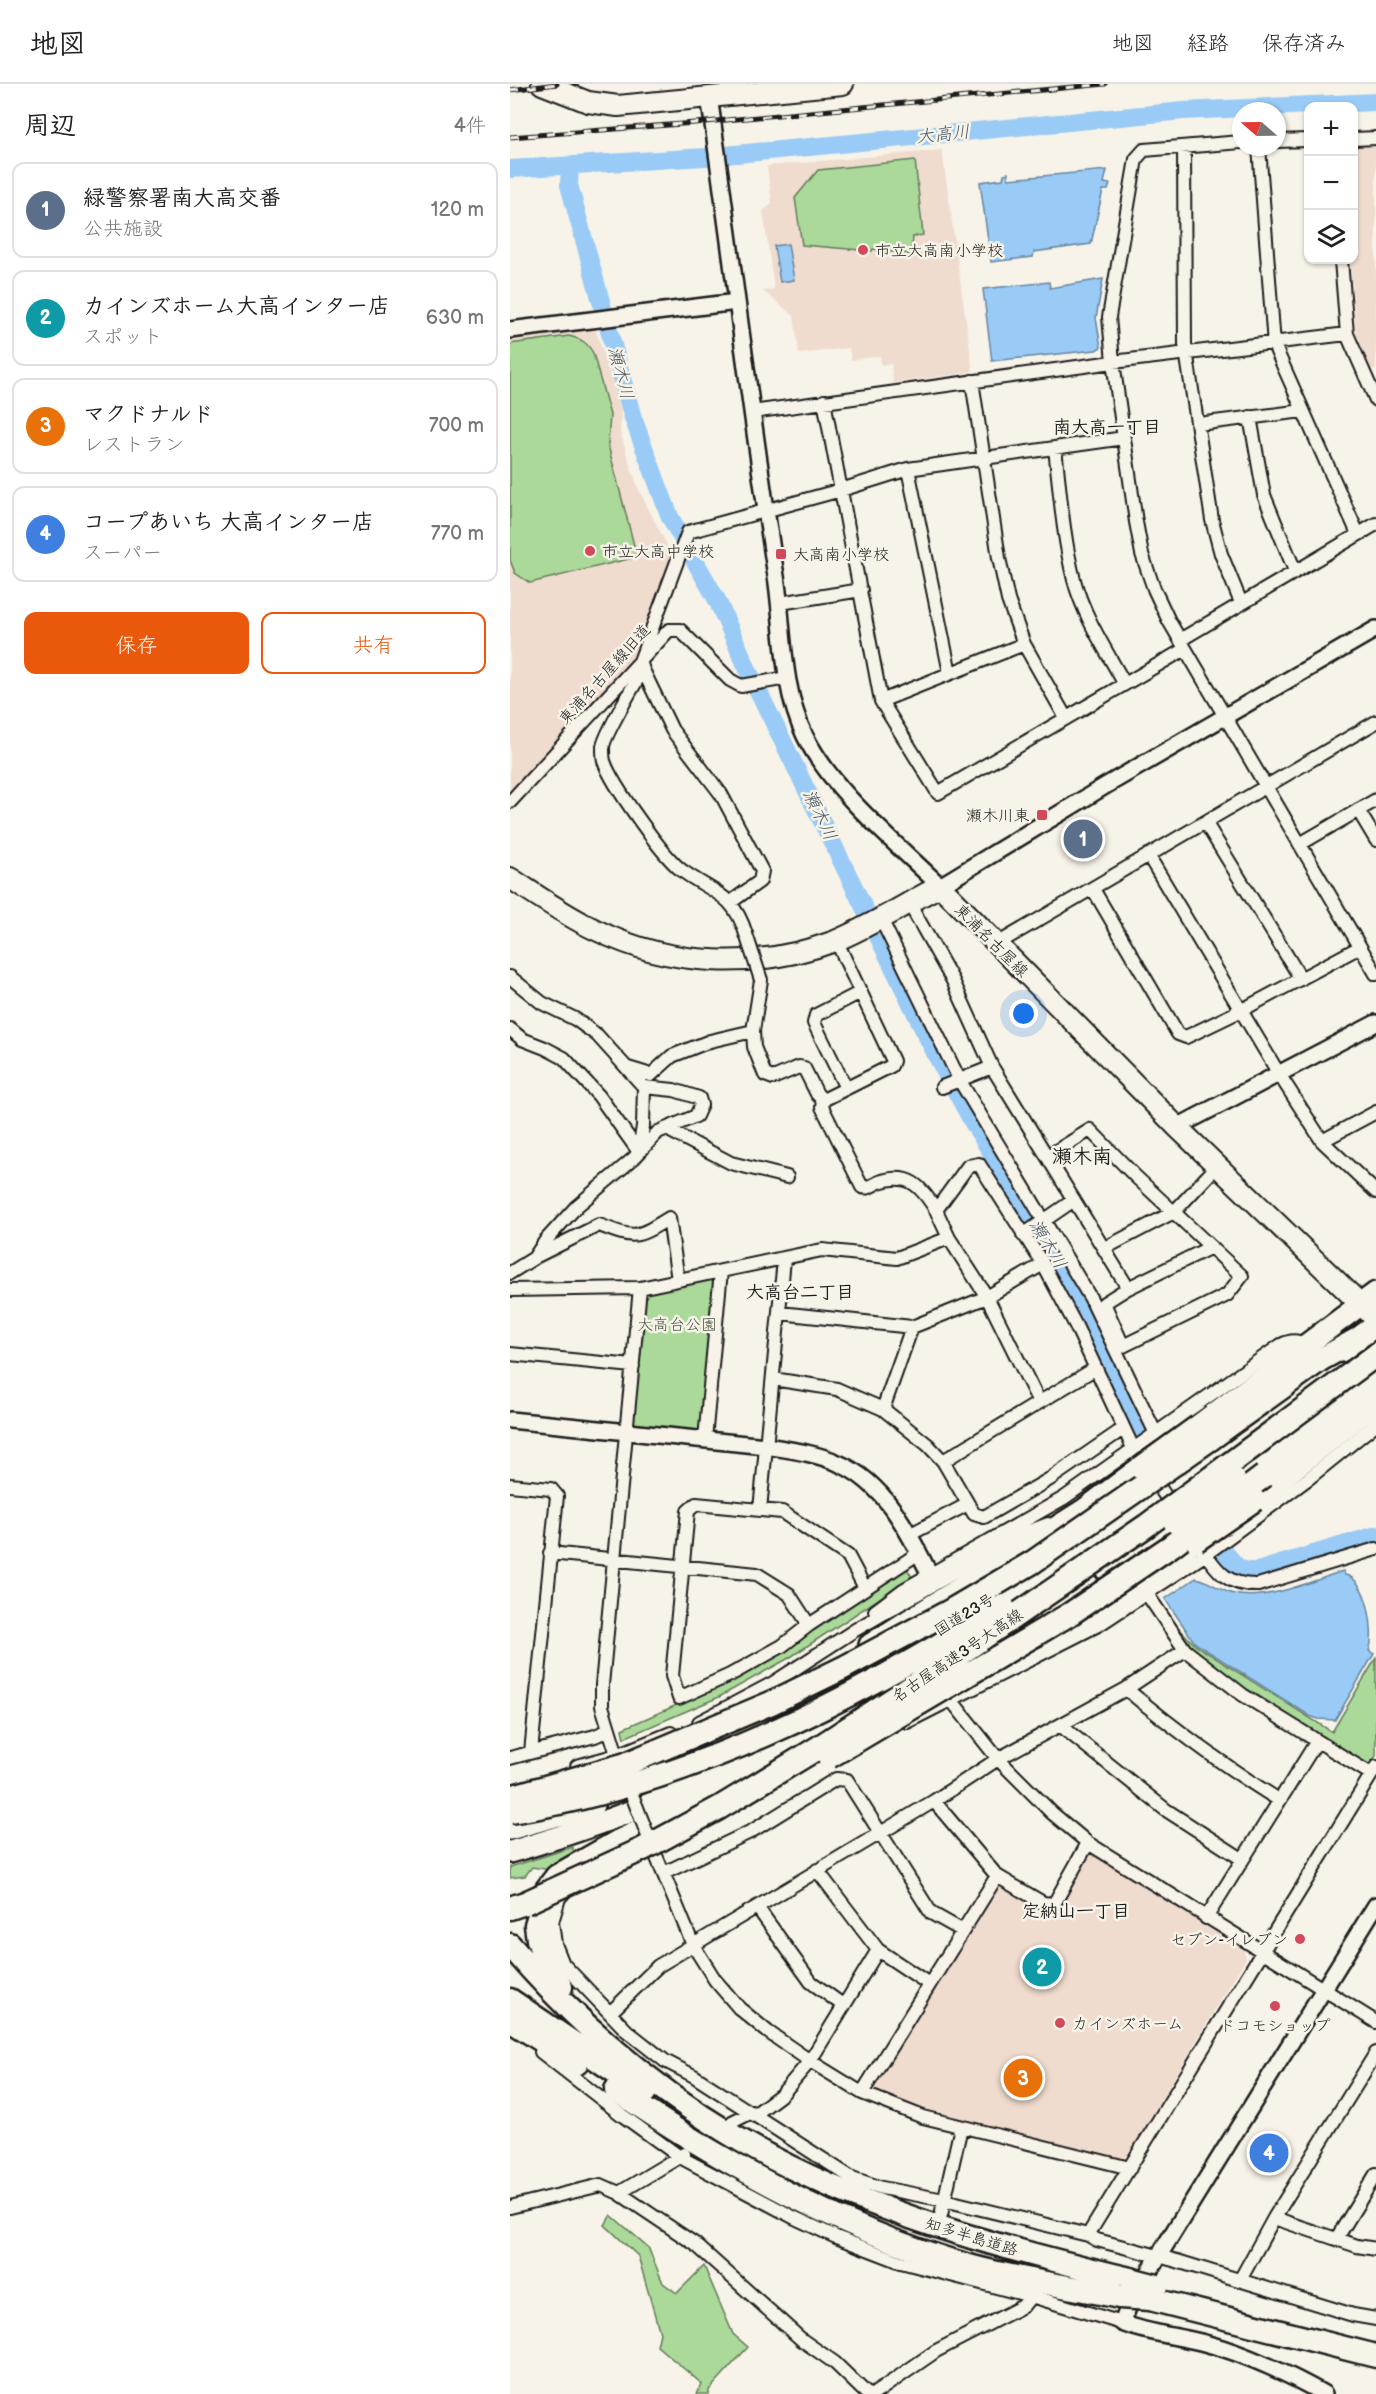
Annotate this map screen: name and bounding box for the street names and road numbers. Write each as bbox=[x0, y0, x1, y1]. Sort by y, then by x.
street label: 東浦名古屋線旧道 bbox=[555, 621, 655, 729]
street label: 東浦名古屋線 bbox=[950, 900, 1032, 982]
street label: 国道23号 bbox=[931, 1590, 998, 1641]
street label: 名古屋高速3号大高線 bbox=[889, 1605, 1027, 1707]
street label: 知多半島道路 bbox=[923, 2214, 1020, 2261]

